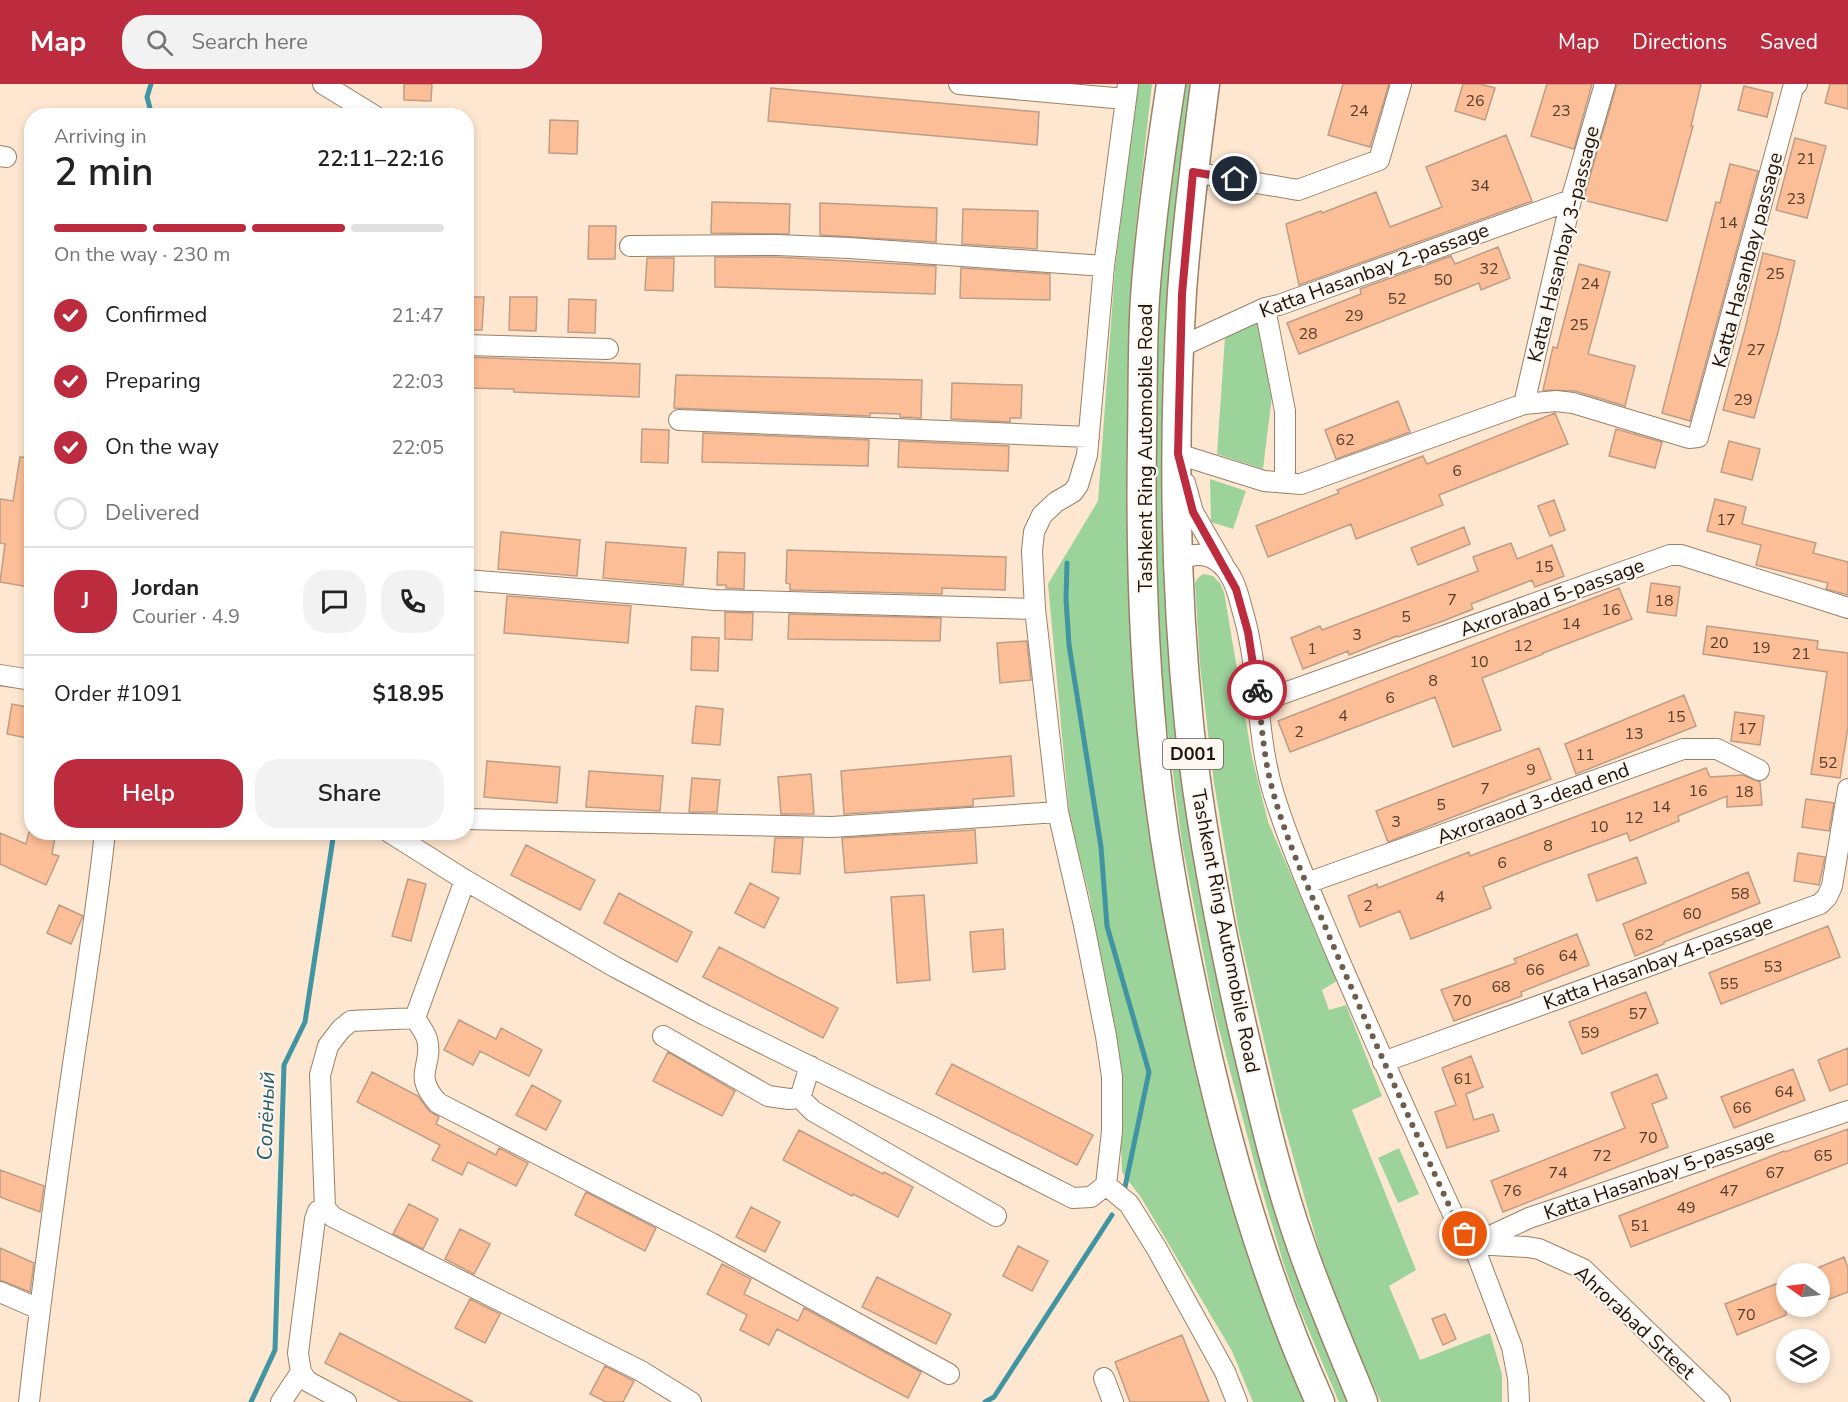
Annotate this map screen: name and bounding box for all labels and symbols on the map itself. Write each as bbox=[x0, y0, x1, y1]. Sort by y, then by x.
house number: 26 bbox=[1465, 90, 1485, 112]
house number: 24 bbox=[1349, 100, 1369, 122]
house number: 23 bbox=[1551, 100, 1571, 122]
street label: Katta Hasanbay 3-passage bbox=[1521, 123, 1606, 365]
house number: 21 bbox=[1796, 148, 1816, 170]
street label: Katta Hasanbay passage bbox=[1706, 149, 1789, 371]
pin bbox=[1209, 153, 1260, 204]
house number: 34 bbox=[1470, 175, 1490, 197]
house number: 23 bbox=[1786, 188, 1806, 210]
house number: 14 bbox=[1718, 212, 1738, 234]
street label: Katta Hasanbay 2-passage bbox=[1256, 216, 1493, 325]
house number: 32 bbox=[1479, 258, 1499, 280]
house number: 25 bbox=[1765, 263, 1785, 285]
house number: 50 bbox=[1433, 269, 1453, 291]
house number: 24 bbox=[1580, 273, 1600, 295]
house number: 52 bbox=[1387, 288, 1407, 310]
street label: Tashkent Ring Automobile Road bbox=[1132, 304, 1159, 592]
house number: 29 bbox=[1344, 305, 1364, 327]
house number: 25 bbox=[1569, 314, 1589, 336]
house number: 28 bbox=[1298, 323, 1318, 345]
house number: 27 bbox=[1746, 339, 1766, 361]
house number: 29 bbox=[1733, 389, 1753, 411]
house number: 62 bbox=[1335, 429, 1355, 451]
house number: 6 bbox=[1452, 460, 1462, 482]
house number: 17 bbox=[1716, 509, 1736, 531]
street label: Axrorabad 5-passage bbox=[1456, 552, 1648, 643]
house number: 15 bbox=[1534, 556, 1554, 578]
house number: 7 bbox=[1447, 589, 1457, 611]
house number: 18 bbox=[1654, 590, 1674, 612]
house number: 16 bbox=[1601, 599, 1621, 621]
house number: 5 bbox=[1401, 606, 1411, 628]
house number: 14 bbox=[1561, 613, 1581, 635]
house number: 3 bbox=[1352, 624, 1362, 646]
house number: 20 bbox=[1709, 632, 1729, 654]
house number: 12 bbox=[1513, 635, 1533, 657]
house number: 19 bbox=[1751, 637, 1771, 659]
house number: 1 bbox=[1307, 638, 1317, 660]
house number: 21 bbox=[1791, 643, 1811, 665]
house number: 10 bbox=[1469, 651, 1489, 673]
courier bbox=[1227, 660, 1287, 720]
house number: 8 bbox=[1428, 670, 1438, 692]
house number: 6 bbox=[1385, 687, 1395, 709]
house number: 4 bbox=[1338, 705, 1348, 727]
house number: 15 bbox=[1666, 706, 1686, 728]
house number: 17 bbox=[1737, 718, 1757, 740]
house number: 2 bbox=[1294, 721, 1304, 743]
house number: 13 bbox=[1624, 723, 1644, 745]
road number: D001 bbox=[1163, 739, 1223, 769]
house number: 11 bbox=[1575, 744, 1595, 766]
house number: 52 bbox=[1818, 752, 1838, 774]
street label: Axroraaod 3-dead end bbox=[1433, 756, 1633, 851]
house number: 9 bbox=[1526, 759, 1536, 781]
house number: 7 bbox=[1480, 778, 1490, 800]
house number: 16 bbox=[1688, 780, 1708, 802]
house number: 18 bbox=[1734, 781, 1754, 803]
street label: Tashkent Ring Automobile Road bbox=[1185, 787, 1266, 1075]
house number: 5 bbox=[1436, 794, 1446, 816]
house number: 14 bbox=[1651, 796, 1671, 818]
house number: 12 bbox=[1624, 807, 1644, 829]
house number: 3 bbox=[1391, 811, 1401, 833]
house number: 10 bbox=[1589, 816, 1609, 838]
house number: 8 bbox=[1543, 835, 1553, 857]
house number: 6 bbox=[1497, 852, 1507, 874]
house number: 58 bbox=[1730, 883, 1750, 905]
house number: 4 bbox=[1435, 886, 1445, 908]
house number: 2 bbox=[1363, 895, 1373, 917]
house number: 60 bbox=[1682, 903, 1702, 925]
street label: Katta Hasanbay 4-passage bbox=[1540, 908, 1777, 1017]
house number: 62 bbox=[1634, 924, 1654, 946]
house number: 64 bbox=[1558, 945, 1578, 967]
house number: 53 bbox=[1763, 956, 1783, 978]
house number: 66 bbox=[1525, 959, 1545, 981]
house number: 55 bbox=[1719, 973, 1739, 995]
house number: 68 bbox=[1491, 976, 1511, 998]
house number: 70 bbox=[1452, 990, 1472, 1012]
house number: 57 bbox=[1628, 1003, 1648, 1025]
house number: 59 bbox=[1580, 1022, 1600, 1044]
house number: 61 bbox=[1453, 1068, 1473, 1090]
water label: Солёный bbox=[250, 1071, 282, 1161]
house number: 64 bbox=[1774, 1081, 1794, 1103]
house number: 66 bbox=[1732, 1097, 1752, 1119]
street label: Katta Hasanbay 5-passage bbox=[1540, 1122, 1778, 1227]
house number: 70 bbox=[1638, 1127, 1658, 1149]
house number: 72 bbox=[1592, 1145, 1612, 1167]
house number: 65 bbox=[1813, 1145, 1833, 1167]
house number: 74 bbox=[1548, 1162, 1568, 1184]
house number: 67 bbox=[1765, 1162, 1785, 1184]
house number: 76 bbox=[1502, 1180, 1522, 1202]
house number: 47 bbox=[1719, 1180, 1739, 1202]
house number: 49 bbox=[1676, 1197, 1696, 1219]
pin bbox=[1439, 1208, 1490, 1259]
house number: 51 bbox=[1630, 1215, 1650, 1237]
street label: Ahrorabad Srteet bbox=[1568, 1259, 1702, 1386]
north arrow bbox=[1776, 1263, 1830, 1317]
house number: 70 bbox=[1736, 1304, 1756, 1326]

